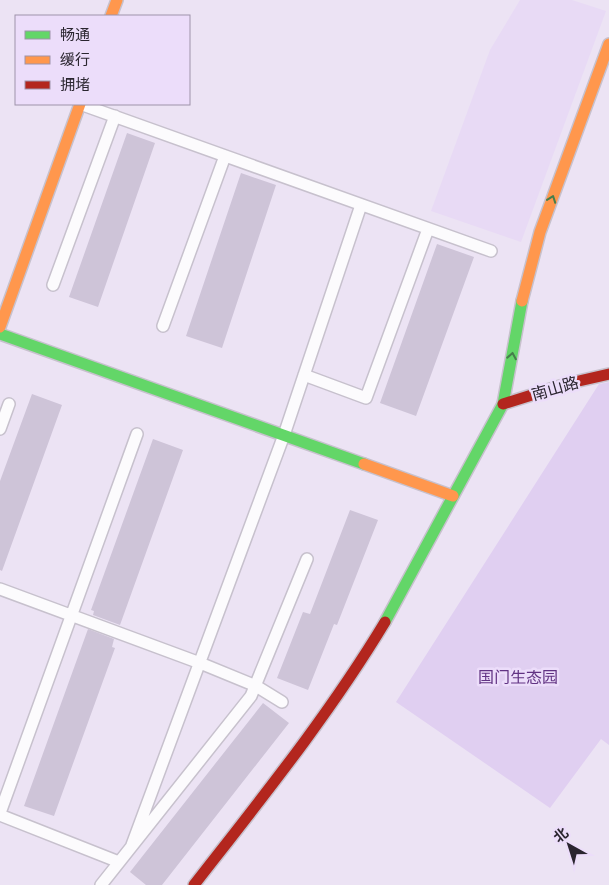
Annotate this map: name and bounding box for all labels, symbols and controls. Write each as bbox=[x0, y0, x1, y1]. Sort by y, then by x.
legend bbox=[15, 15, 190, 105]
text: 畅通 bbox=[60, 25, 90, 43]
text: 缓行 bbox=[60, 50, 90, 68]
text: 拥堵 bbox=[60, 75, 90, 93]
one-way arrow bbox=[546, 195, 556, 204]
one-way arrow bbox=[507, 352, 517, 361]
street label: 南山路 bbox=[529, 372, 581, 403]
park label: 国门生态园 bbox=[478, 667, 558, 686]
north arrow bbox=[544, 820, 594, 870]
text: 北 bbox=[550, 823, 571, 846]

